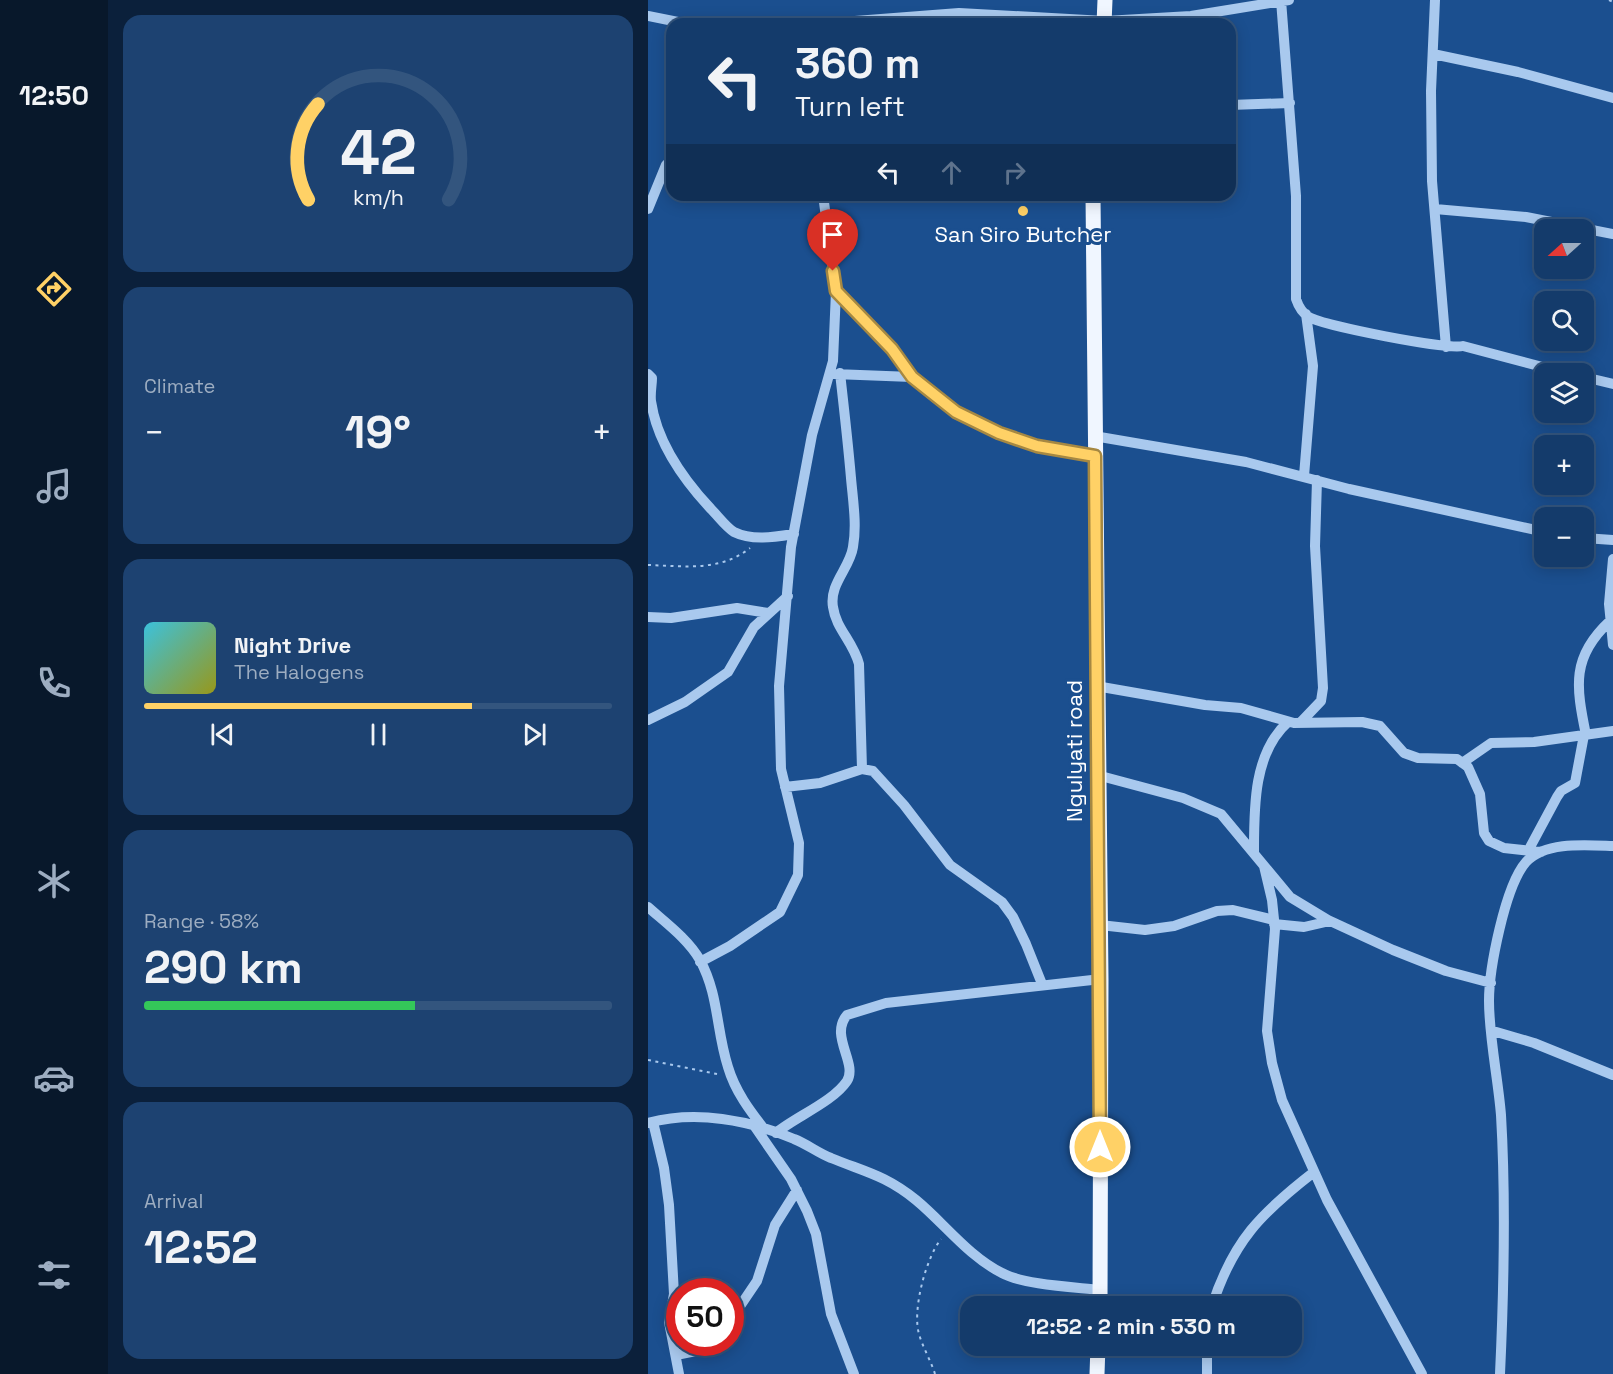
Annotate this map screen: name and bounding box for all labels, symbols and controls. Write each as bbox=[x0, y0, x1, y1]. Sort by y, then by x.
text: 360 m bbox=[795, 37, 920, 90]
icon: left bbox=[696, 42, 774, 120]
text: 12:50 bbox=[19, 78, 89, 113]
text: Turn left bbox=[795, 89, 905, 124]
text: 42 bbox=[340, 114, 416, 193]
icon: left bbox=[872, 156, 905, 189]
icon: ahead bbox=[935, 156, 968, 189]
icon: right bbox=[998, 156, 1031, 189]
text: km/h bbox=[352, 185, 404, 212]
marker: San Siro Butcher bbox=[1016, 204, 1030, 218]
pin bbox=[807, 209, 858, 271]
icon: arrive bbox=[816, 218, 849, 251]
north arrow bbox=[1534, 219, 1594, 279]
map controls bbox=[1534, 219, 1594, 567]
place label: San Siro Butcher bbox=[935, 220, 1111, 248]
icon: directions bbox=[33, 268, 75, 310]
button: search bbox=[1534, 291, 1594, 351]
button: layers bbox=[1534, 363, 1594, 423]
text: Climate bbox=[144, 373, 215, 399]
text: 19° bbox=[345, 404, 411, 461]
text: − bbox=[144, 412, 164, 454]
text: + bbox=[592, 412, 612, 454]
button: + bbox=[1534, 435, 1594, 495]
icon: music bbox=[33, 465, 75, 507]
button: − bbox=[1534, 507, 1594, 567]
text: Night Drive bbox=[234, 631, 351, 659]
text: The Halogens bbox=[234, 659, 364, 685]
icon: phone bbox=[33, 662, 75, 704]
street label: Ngulyati road bbox=[1060, 680, 1088, 822]
icon: previous bbox=[206, 718, 239, 751]
icon: pause bbox=[362, 718, 395, 751]
icon: next bbox=[518, 718, 551, 751]
icon: climate bbox=[33, 860, 75, 902]
text: Range · 58% bbox=[144, 908, 259, 934]
text: 290 km bbox=[144, 939, 303, 996]
icon: car bbox=[33, 1057, 75, 1099]
position arrow bbox=[1068, 1115, 1132, 1179]
text: Arrival bbox=[144, 1188, 203, 1214]
text: 12:52 bbox=[144, 1219, 258, 1276]
icon: filters bbox=[33, 1254, 75, 1296]
speed limit sign: 50 bbox=[666, 1278, 744, 1356]
text: 12:52 · 2 min · 530 m bbox=[1026, 1312, 1236, 1340]

